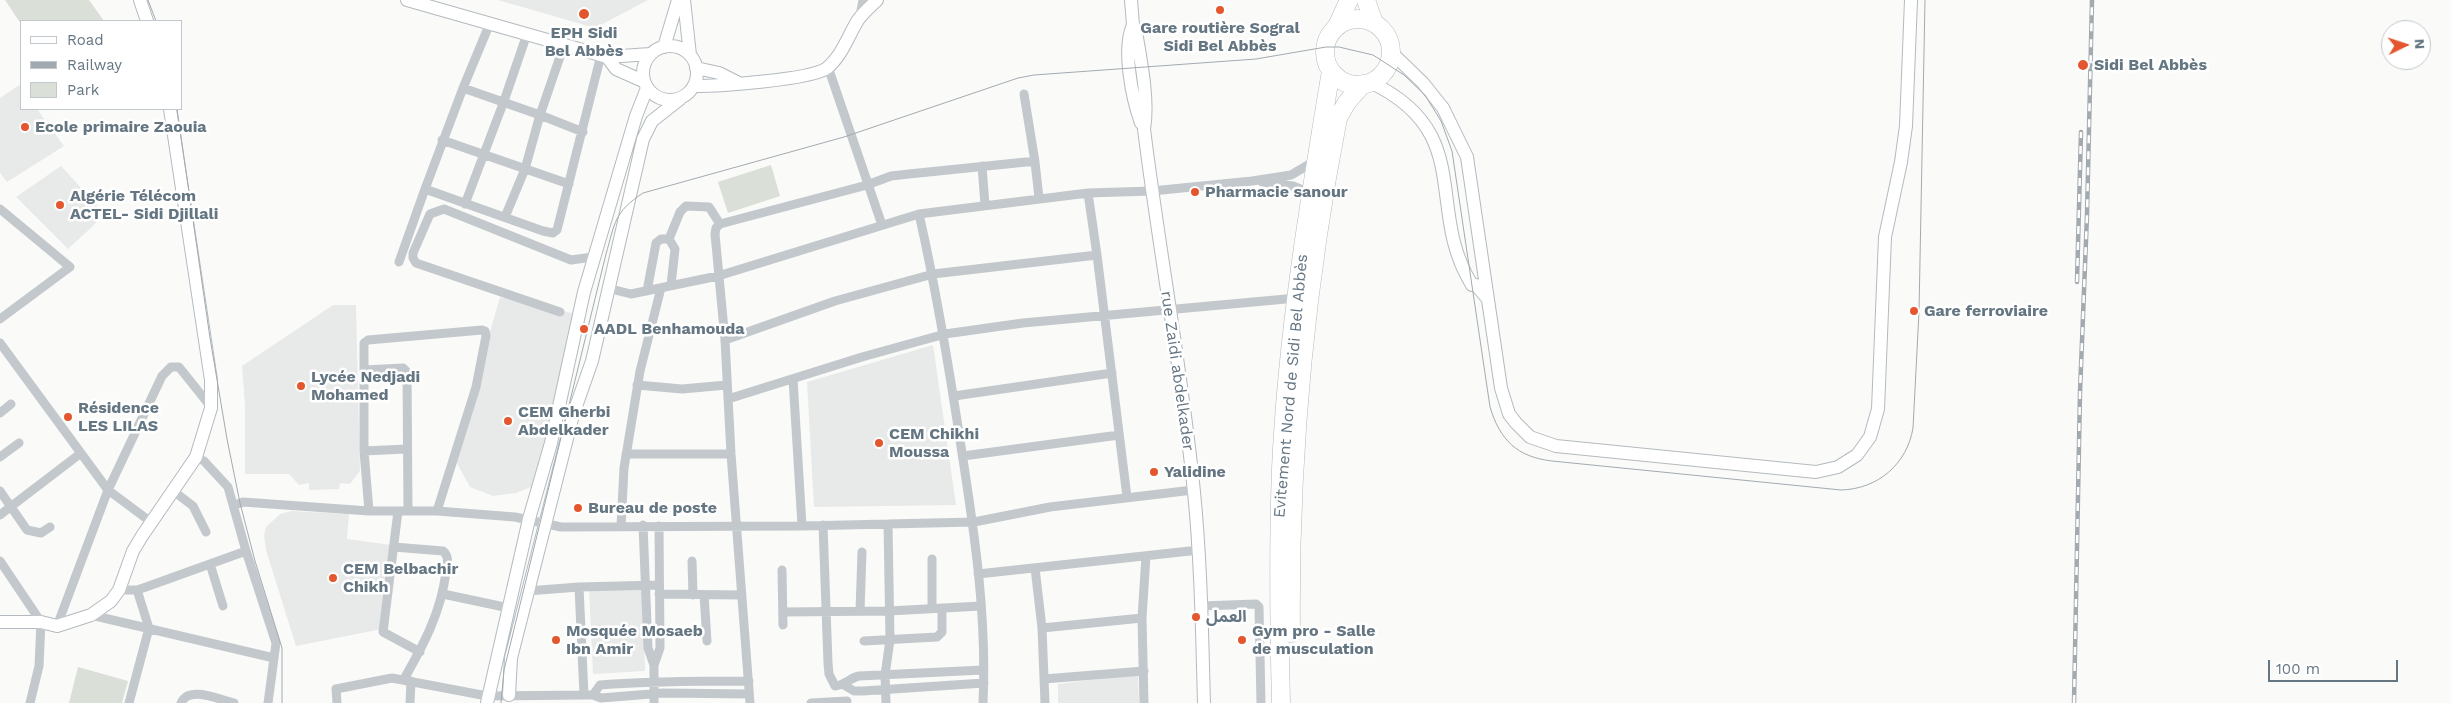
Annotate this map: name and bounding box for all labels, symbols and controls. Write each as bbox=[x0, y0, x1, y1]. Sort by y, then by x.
marker: Gare routière Sogral Sidi Bel Abbès bbox=[1214, 4, 1226, 16]
marker: EPH Sidi Bel Abbès bbox=[577, 7, 591, 21]
place label: Gare routière Sogral Sidi Bel Abbès bbox=[1140, 18, 1300, 56]
legend bbox=[20, 20, 182, 110]
north arrow bbox=[2381, 20, 2431, 70]
place label: EPH Sidi Bel Abbès bbox=[545, 23, 623, 61]
text: Road bbox=[67, 31, 104, 49]
text: N bbox=[2412, 38, 2428, 50]
place label: Sidi Bel Abbès bbox=[2094, 55, 2207, 75]
text: Railway bbox=[67, 56, 122, 74]
marker: Sidi Bel Abbès bbox=[2076, 58, 2090, 72]
text: Park bbox=[67, 81, 99, 99]
place label: Ecole primaire Zaouia bbox=[35, 117, 207, 137]
marker: Ecole primaire Zaouia bbox=[19, 121, 31, 133]
place label: Pharmacie sanour bbox=[1205, 182, 1348, 202]
place label: Algérie Télécom ACTEL- Sidi Djillali bbox=[70, 186, 218, 224]
marker: Pharmacie sanour bbox=[1189, 186, 1201, 198]
marker: Algérie Télécom ACTEL- Sidi Djillali bbox=[54, 199, 66, 211]
street label: Evitement Nord de Sidi Bel Abbès bbox=[1270, 253, 1312, 519]
street label: rue Zaidi abdelkader bbox=[1156, 290, 1198, 452]
place label: Gare ferroviaire bbox=[1924, 301, 2048, 321]
marker: Gare ferroviaire bbox=[1908, 305, 1920, 317]
place label: AADL Benhamouda bbox=[594, 319, 745, 339]
marker: AADL Benhamouda bbox=[578, 323, 590, 335]
place label: Lycée Nedjadi Mohamed bbox=[311, 367, 420, 405]
marker: Lycée Nedjadi Mohamed bbox=[295, 380, 307, 392]
place label: Résidence LES LILAS bbox=[78, 398, 159, 436]
place label: CEM Gherbi Abdelkader bbox=[518, 402, 610, 440]
marker: Résidence LES LILAS bbox=[62, 411, 74, 423]
marker: CEM Gherbi Abdelkader bbox=[502, 415, 514, 427]
place label: CEM Chikhi Moussa bbox=[889, 424, 979, 462]
marker: CEM Chikhi Moussa bbox=[873, 437, 885, 449]
place label: Yalidine bbox=[1164, 462, 1226, 482]
marker: Yalidine bbox=[1148, 466, 1160, 478]
place label: Bureau de poste bbox=[588, 498, 717, 518]
marker: Bureau de poste bbox=[572, 502, 584, 514]
place label: CEM Belbachir Chikh bbox=[343, 559, 458, 597]
marker: CEM Belbachir Chikh bbox=[327, 572, 339, 584]
place label: العمل bbox=[1206, 607, 1247, 627]
marker: العمل bbox=[1190, 611, 1202, 623]
place label: Mosquée Mosaeb Ibn Amir bbox=[566, 621, 703, 659]
place label: Gym pro - Salle de musculation bbox=[1252, 621, 1375, 659]
marker: Mosquée Mosaeb Ibn Amir bbox=[550, 634, 562, 646]
marker: Gym pro - Salle de musculation bbox=[1236, 634, 1248, 646]
scale bar bbox=[2271, 650, 2401, 682]
text: 100 m bbox=[2276, 660, 2320, 678]

